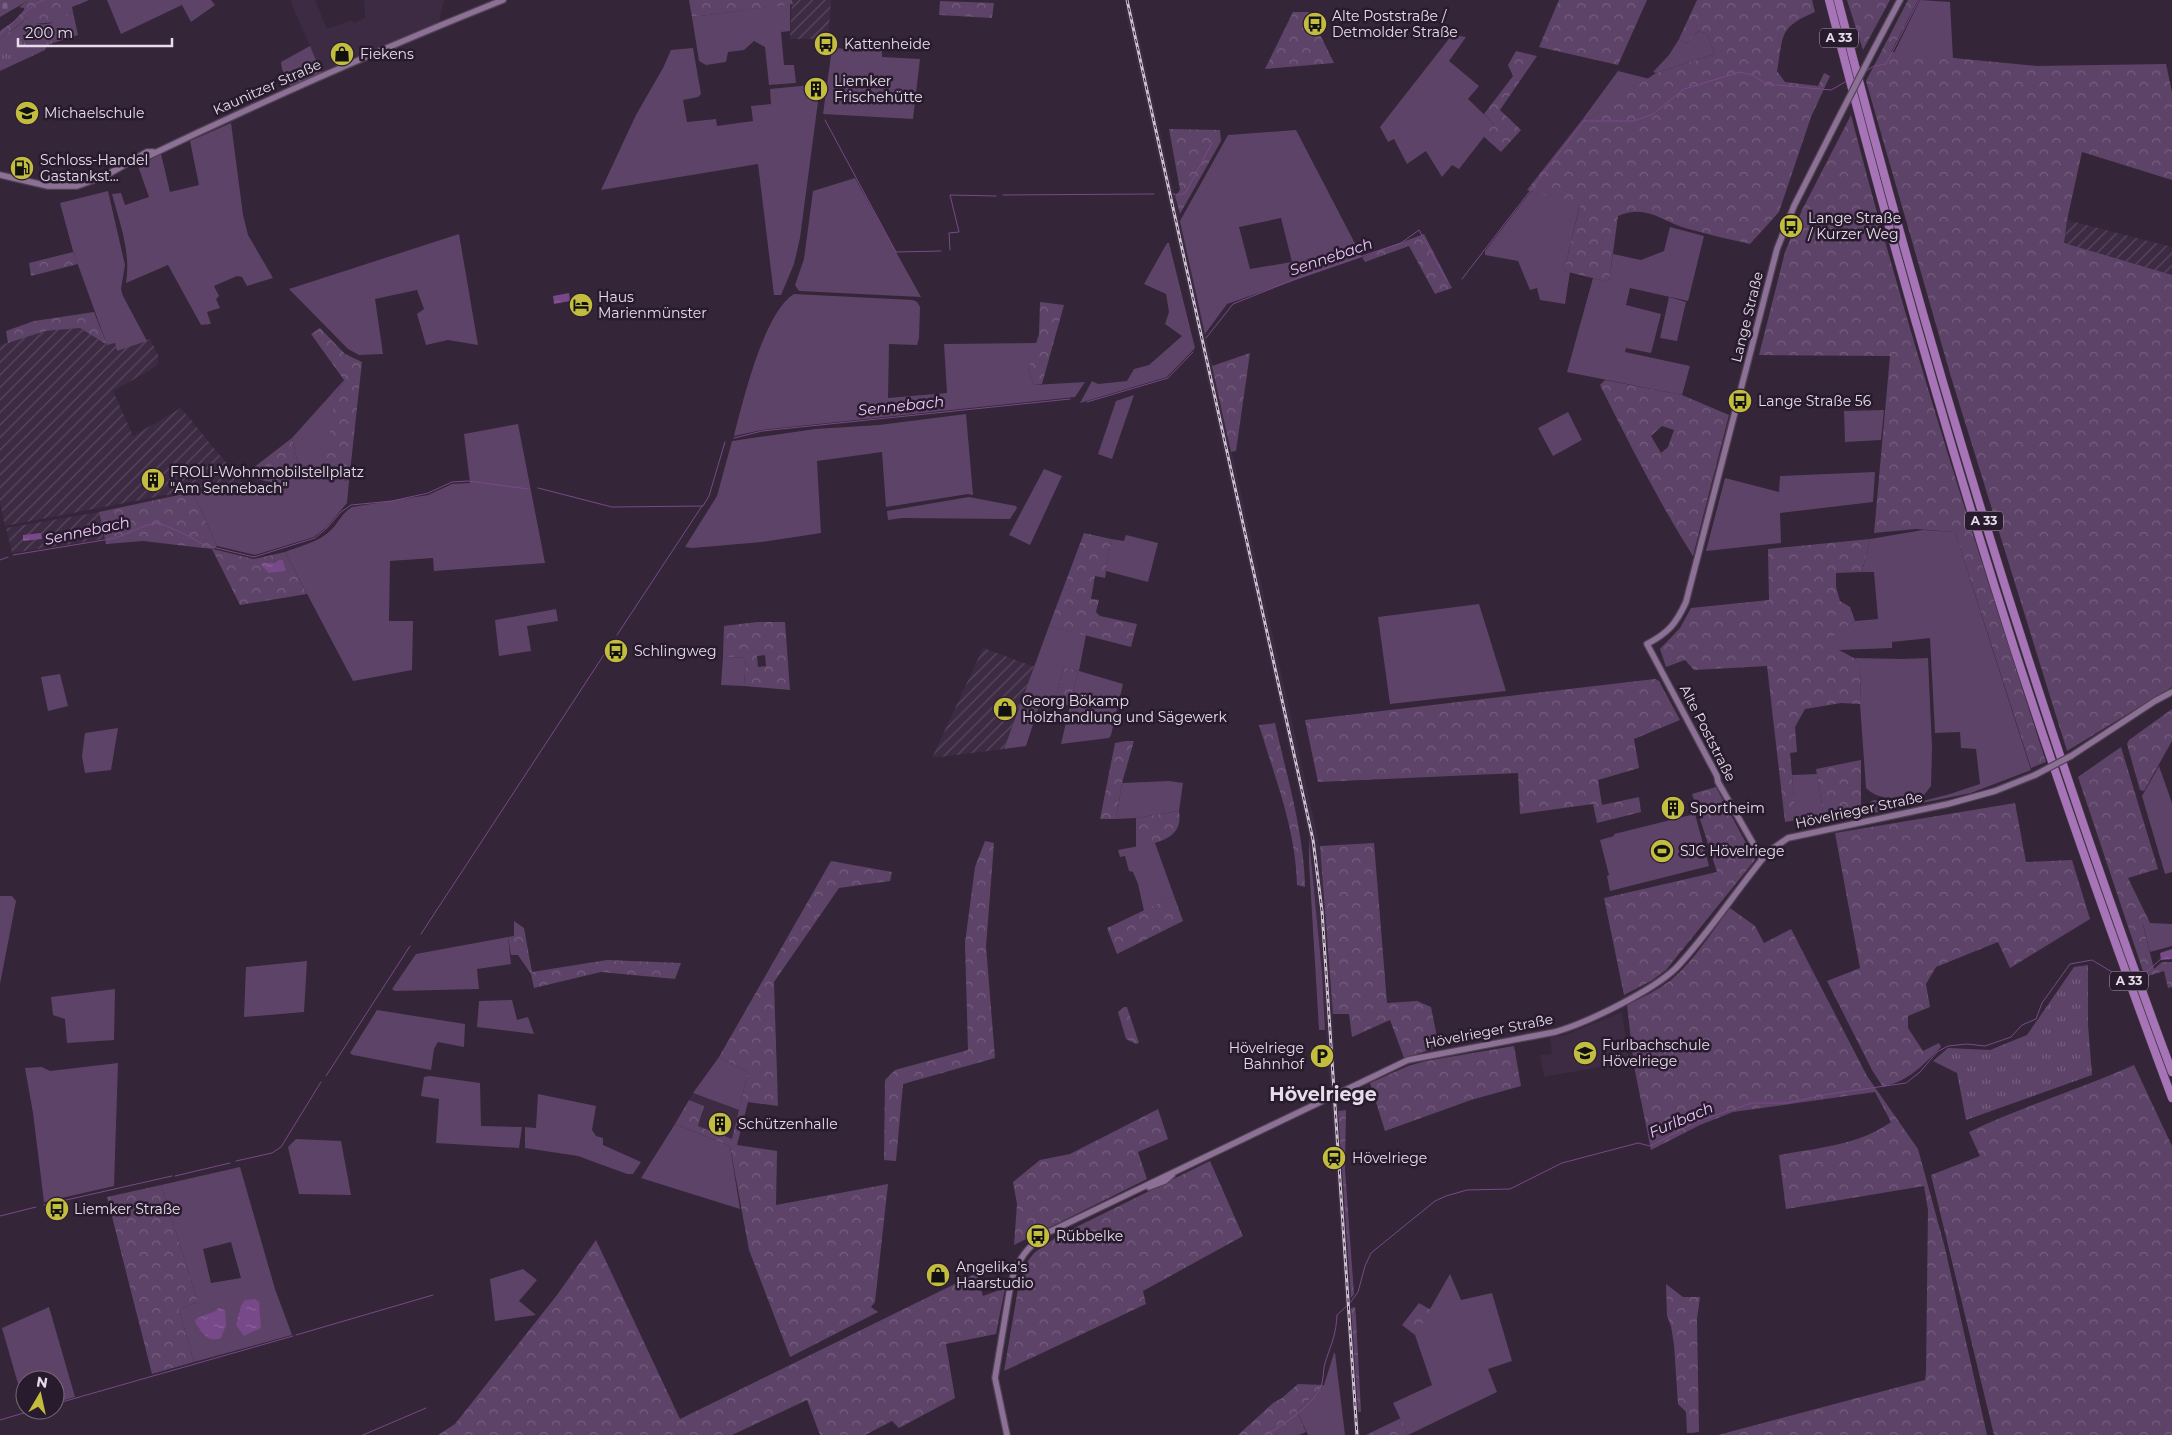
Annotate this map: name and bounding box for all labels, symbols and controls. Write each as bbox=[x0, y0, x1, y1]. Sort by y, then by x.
place label: Alte Poststraße / Detmolder Straße bbox=[1332, 7, 1458, 41]
bus stop icon: Alte Poststraße / Detmolder Straße bbox=[1302, 11, 1328, 37]
scale bar bbox=[18, 15, 171, 47]
text: 200 m bbox=[25, 23, 73, 42]
road number: A 33 bbox=[1820, 28, 1858, 48]
bus stop icon: Kattenheide bbox=[813, 31, 839, 57]
place label: Kattenheide bbox=[844, 35, 930, 53]
shop icon: Fiekens bbox=[329, 41, 355, 67]
place label: Fiekens bbox=[360, 45, 414, 63]
street label: Kaunitzer Straße bbox=[210, 55, 324, 119]
place label: Liemker Frischehütte bbox=[834, 72, 923, 106]
building icon: Liemker Frischehütte bbox=[803, 76, 829, 102]
school or university icon: Michaelschule bbox=[14, 100, 40, 126]
place label: Michaelschule bbox=[44, 104, 145, 122]
place label: Schloss-Handel Gastankst... bbox=[40, 151, 148, 185]
fuel station icon: Schloss-Handel Gastankst... bbox=[9, 155, 35, 181]
place label: Lange Straße / Kurzer Weg bbox=[1807, 209, 1901, 243]
bus stop icon: Lange Straße / Kurzer Weg bbox=[1778, 213, 1804, 239]
water label: Sennebach bbox=[1287, 233, 1375, 280]
street label: Lange Straße bbox=[1727, 270, 1767, 364]
place label: Haus Marienmünster bbox=[598, 288, 707, 322]
hotel icon: Haus Marienmünster bbox=[568, 292, 594, 318]
bus stop icon: Lange Straße 56 bbox=[1727, 388, 1753, 414]
water label: Sennebach bbox=[857, 392, 945, 419]
place label: Lange Straße 56 bbox=[1758, 392, 1872, 410]
place label: FROLI-Wohnmobilstellplatz "Am Sennebach" bbox=[170, 463, 364, 497]
building icon: FROLI-Wohnmobilstellplatz "Am Sennebach" bbox=[140, 467, 166, 493]
water label: Sennebach bbox=[43, 512, 131, 549]
road number: A 33 bbox=[1965, 512, 2003, 530]
bus stop icon: Schlingweg bbox=[603, 638, 629, 664]
place label: Schlingweg bbox=[634, 642, 717, 660]
street label: Alte Poststraße bbox=[1676, 682, 1740, 784]
place label: Georg Bökamp Holzhandlung und Sägewerk bbox=[1022, 692, 1228, 726]
shop icon: Georg Bökamp Holzhandlung und Sägewerk bbox=[992, 696, 1018, 722]
street label: Hövelrieger Straße bbox=[1794, 788, 1924, 832]
building icon: Sportheim bbox=[1660, 795, 1686, 821]
place label: Sportheim bbox=[1690, 799, 1765, 817]
sports icon: SJC Hövelriege bbox=[1649, 838, 1675, 864]
place label: SJC Hövelriege bbox=[1680, 842, 1785, 860]
road number: A 33 bbox=[2110, 971, 2148, 990]
street label: Hövelrieger Straße bbox=[1423, 1010, 1555, 1052]
place label: Furlbachschule Hövelriege bbox=[1602, 1036, 1710, 1070]
place label: Hövelriege Bahnhof bbox=[1229, 1039, 1305, 1073]
school or university icon: Furlbachschule Hövelriege bbox=[1572, 1040, 1598, 1066]
parking icon: Hövelriege Bahnhof bbox=[1309, 1043, 1335, 1069]
district label: Hövelriege bbox=[1269, 1083, 1377, 1106]
water label: Furlbach bbox=[1646, 1097, 1716, 1142]
building icon: Schützenhalle bbox=[707, 1111, 733, 1137]
place label: Schützenhalle bbox=[738, 1115, 838, 1133]
station icon: Hövelriege bbox=[1321, 1145, 1347, 1171]
place label: Hövelriege bbox=[1352, 1149, 1427, 1167]
bus stop icon: Liemker Straße bbox=[44, 1196, 70, 1222]
place label: Liemker Straße bbox=[74, 1200, 181, 1218]
bus stop icon: Rübbelke bbox=[1025, 1223, 1051, 1249]
place label: Rübbelke bbox=[1056, 1227, 1123, 1245]
place label: Angelika's Haarstudio bbox=[956, 1258, 1034, 1292]
shop icon: Angelika's Haarstudio bbox=[925, 1262, 951, 1288]
north arrow bbox=[15, 1370, 65, 1420]
text: N bbox=[35, 1372, 49, 1392]

